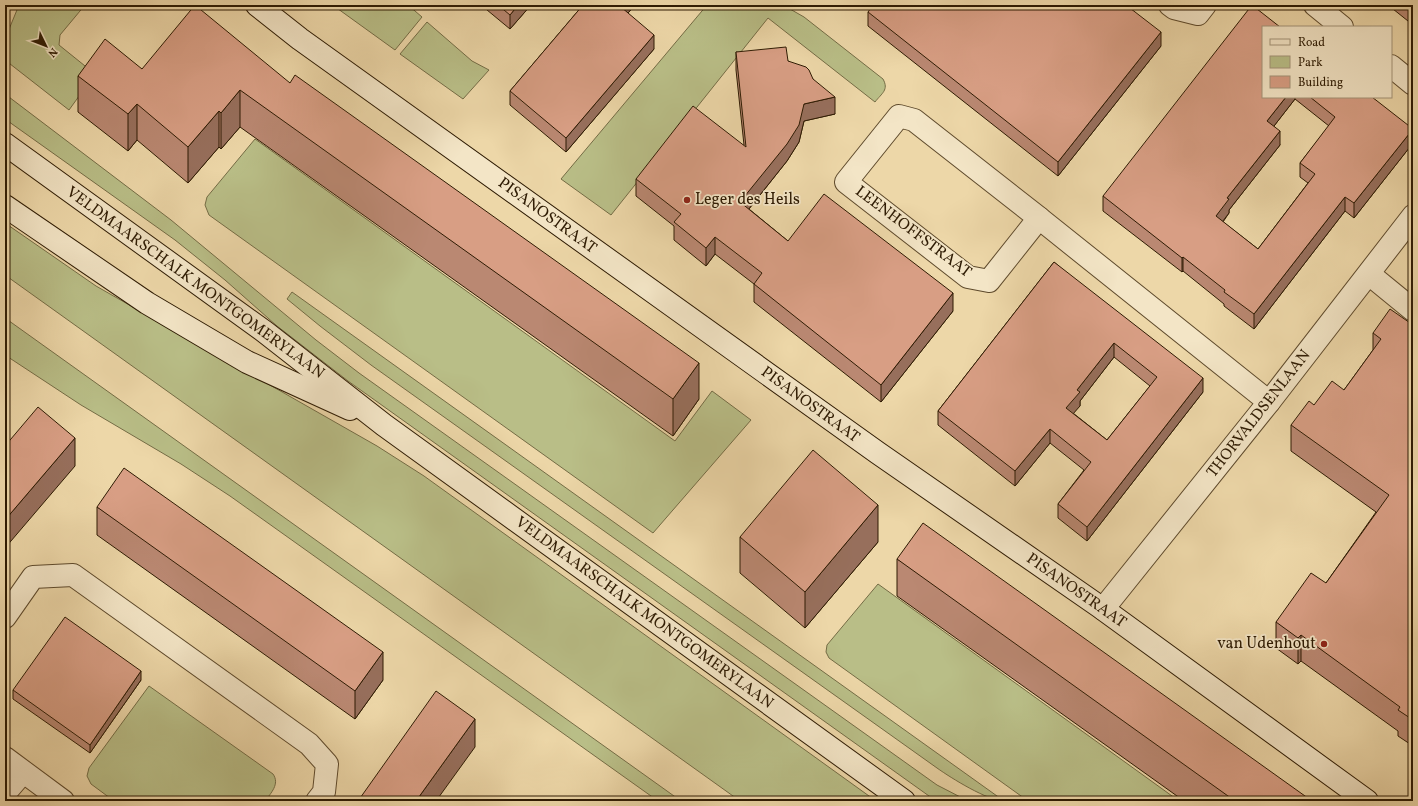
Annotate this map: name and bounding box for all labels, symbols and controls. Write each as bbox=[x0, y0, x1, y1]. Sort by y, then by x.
north arrow bbox=[26, 26, 66, 66]
legend bbox=[1262, 26, 1392, 98]
text: Road bbox=[1298, 35, 1325, 51]
text: N bbox=[44, 44, 60, 60]
text: Park bbox=[1298, 55, 1323, 71]
text: Building bbox=[1298, 75, 1343, 91]
street label: PISANOSTRAAT bbox=[493, 173, 601, 259]
street label: LEENHOFFSTRAAT bbox=[850, 181, 976, 283]
street label: VELDMAARSCHALK MONTGOMERYLAAN bbox=[61, 182, 329, 384]
place label: Leger des Heils bbox=[695, 189, 800, 211]
marker: Leger des Heils bbox=[682, 195, 692, 205]
street label: THORVALDSENLAAN bbox=[1202, 345, 1316, 483]
street label: PISANOSTRAAT bbox=[756, 362, 864, 448]
street label: VELDMAARSCHALK MONTGOMERYLAAN bbox=[510, 512, 778, 714]
street label: PISANOSTRAAT bbox=[1022, 548, 1130, 634]
place label: van Udenhout bbox=[1217, 633, 1316, 655]
marker: van Udenhout bbox=[1319, 639, 1329, 649]

